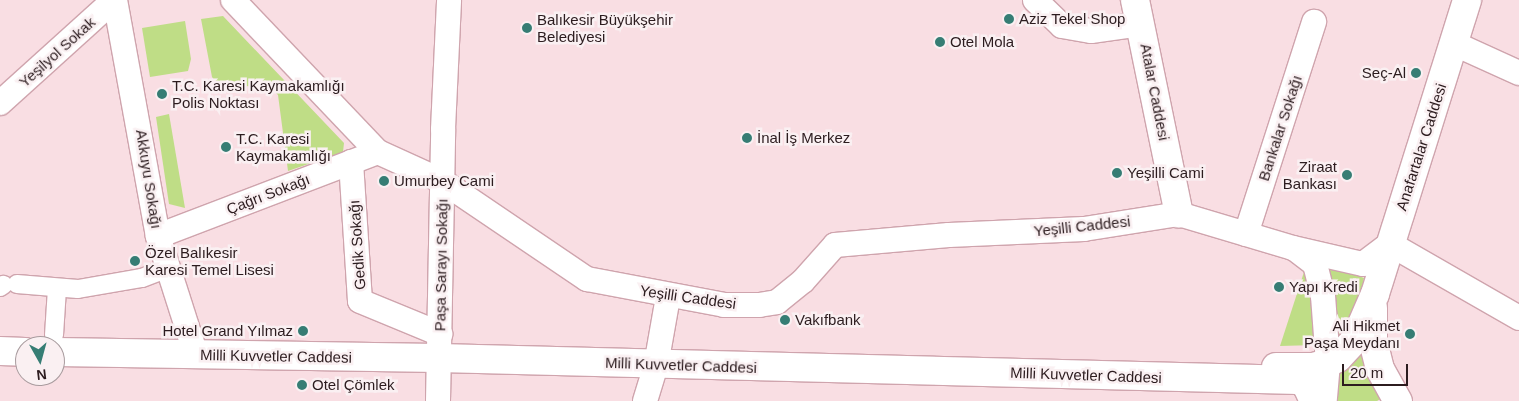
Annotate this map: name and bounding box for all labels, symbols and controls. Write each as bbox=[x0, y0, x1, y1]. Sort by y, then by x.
place label: Balıkesir Büyükşehir Belediyesi bbox=[537, 10, 673, 45]
place label: Aziz Tekel Shop bbox=[1019, 10, 1126, 28]
street label: Yeşilyol Sokak bbox=[15, 13, 99, 91]
marker: Aziz Tekel Shop bbox=[1003, 13, 1015, 25]
marker: Balıkesir Büyükşehir Belediyesi bbox=[521, 22, 533, 34]
place label: Otel Mola bbox=[950, 33, 1014, 51]
marker: Otel Mola bbox=[934, 36, 946, 48]
street label: Atalar Caddesi bbox=[1137, 42, 1173, 142]
place label: Seç-Al bbox=[1362, 64, 1406, 82]
marker: Seç-Al bbox=[1410, 67, 1422, 79]
street label: Bankalar Sokağı bbox=[1254, 73, 1306, 183]
place label: T.C. Karesi Kaymakamlığı Polis Noktası bbox=[172, 76, 345, 111]
street label: Anafartalar Caddesi bbox=[1392, 81, 1450, 213]
marker: T.C. Karesi Kaymakamlığı Polis Noktası bbox=[156, 88, 168, 100]
street label: Akkuyu Sokağı bbox=[132, 128, 166, 230]
place label: T.C. Karesi Kaymakamlığı bbox=[236, 129, 331, 164]
place label: İnal İş Merkez bbox=[757, 129, 850, 147]
marker: İnal İş Merkez bbox=[741, 132, 753, 144]
marker: T.C. Karesi Kaymakamlığı bbox=[220, 141, 232, 153]
place label: Ziraat Bankası bbox=[1283, 157, 1337, 192]
place label: Yeşilli Cami bbox=[1127, 164, 1204, 182]
marker: Yeşilli Cami bbox=[1111, 167, 1123, 179]
marker: Ziraat Bankası bbox=[1341, 169, 1353, 181]
street label: Çağrı Sokağı bbox=[224, 170, 312, 218]
place label: Umurbey Cami bbox=[394, 172, 494, 190]
marker: Umurbey Cami bbox=[378, 175, 390, 187]
street label: Gedik Sokağı bbox=[345, 199, 369, 291]
street label: Paşa Sarayı Sokağı bbox=[431, 199, 451, 331]
street label: Yeşilli Caddesi bbox=[1033, 212, 1131, 240]
place label: Özel Balıkesir Karesi Temel Lisesi bbox=[145, 243, 274, 278]
marker: Özel Balıkesir Karesi Temel Lisesi bbox=[129, 255, 141, 267]
place label: Yapı Kredi bbox=[1289, 278, 1358, 296]
street label: Yeşilli Caddesi bbox=[639, 281, 737, 313]
marker: Yapı Kredi bbox=[1273, 281, 1285, 293]
place label: Vakıfbank bbox=[795, 311, 861, 329]
marker: Vakıfbank bbox=[779, 314, 791, 326]
place label: Ali Hikmet Paşa Meydanı bbox=[1304, 316, 1400, 351]
place label: Hotel Grand Yılmaz bbox=[162, 322, 293, 340]
marker: Hotel Grand Yılmaz bbox=[297, 325, 309, 337]
marker: Ali Hikmet Paşa Meydanı bbox=[1404, 328, 1416, 340]
north arrow bbox=[15, 336, 65, 386]
street label: Milli Kuvvetler Caddesi bbox=[200, 346, 352, 366]
street label: Milli Kuvvetler Caddesi bbox=[605, 353, 757, 377]
scale bar bbox=[1344, 354, 1410, 386]
street label: Milli Kuvvetler Caddesi bbox=[1010, 363, 1162, 387]
text: 20 m bbox=[1350, 364, 1383, 381]
text: N bbox=[36, 366, 48, 383]
place label: Otel Çömlek bbox=[312, 376, 395, 394]
marker: Otel Çömlek bbox=[296, 379, 308, 391]

